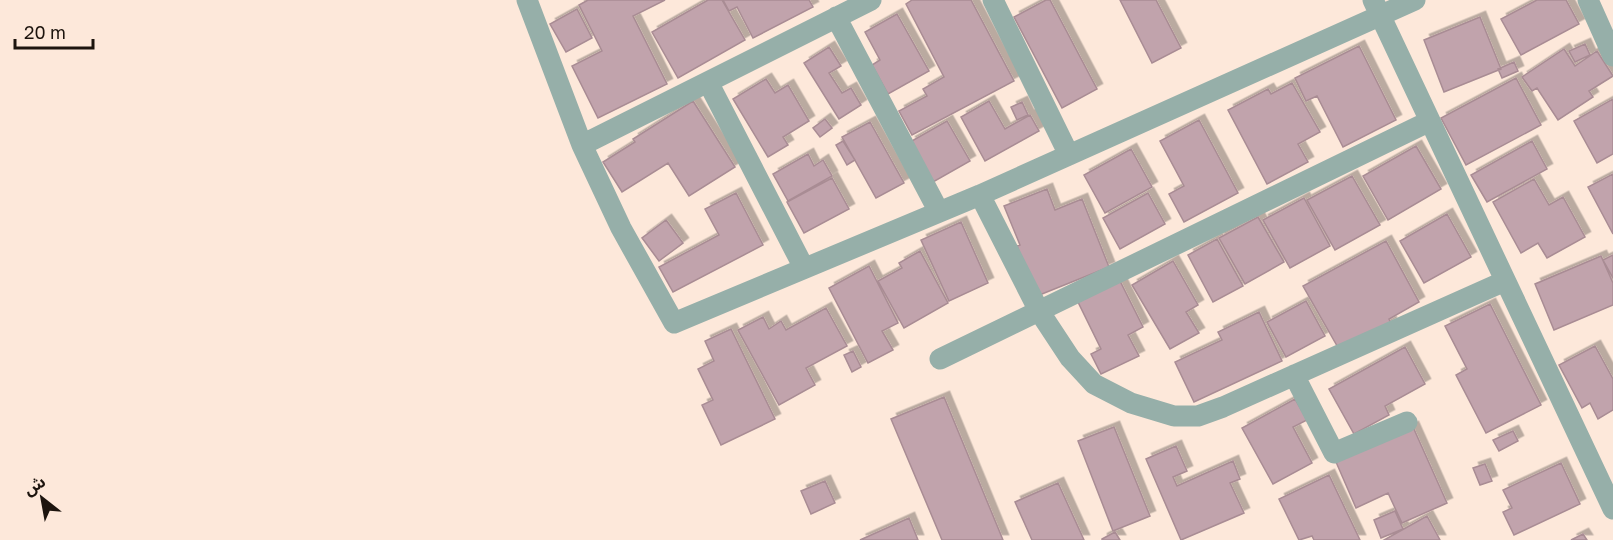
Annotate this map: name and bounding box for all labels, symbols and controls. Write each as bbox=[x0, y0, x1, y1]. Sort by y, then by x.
scale bar bbox=[15, 12, 93, 50]
text: 20 m bbox=[24, 21, 66, 43]
north arrow bbox=[12, 468, 72, 528]
text: ش bbox=[20, 471, 49, 499]

